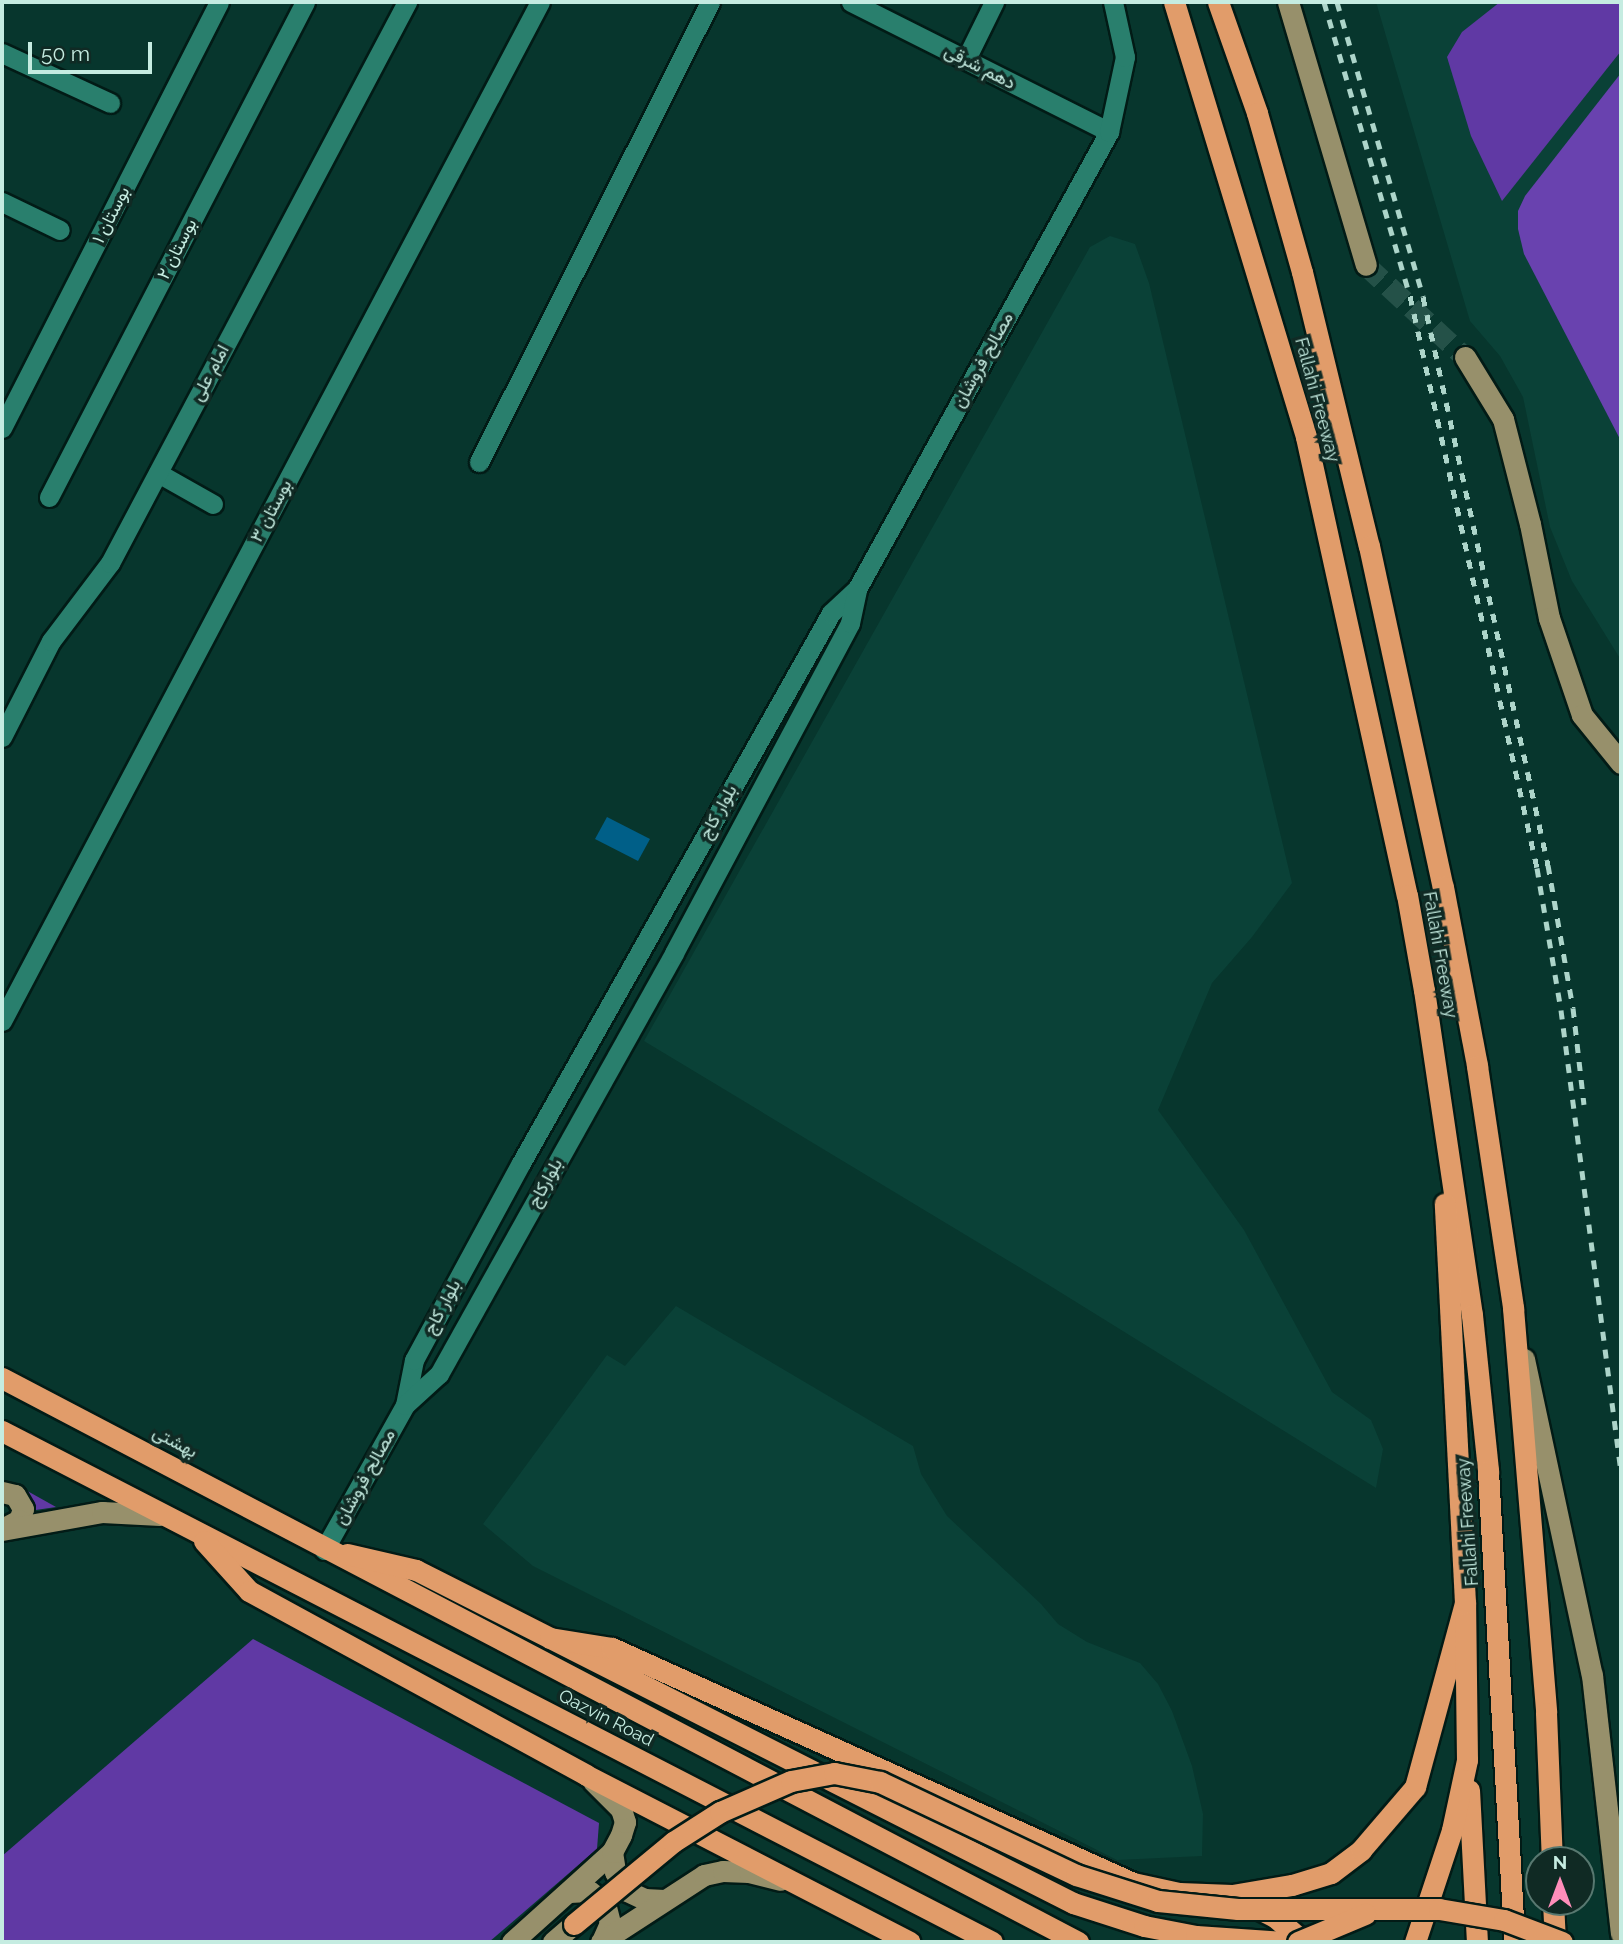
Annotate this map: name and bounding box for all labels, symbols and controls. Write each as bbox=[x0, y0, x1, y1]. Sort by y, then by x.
scale bar bbox=[32, 28, 156, 72]
street label: دهم شرقی bbox=[941, 40, 1019, 94]
text: 50 m bbox=[41, 41, 90, 66]
street label: بوستان ۱ bbox=[88, 183, 134, 247]
street label: بوستان ۲ bbox=[153, 215, 201, 283]
street label: مصالح فروشان bbox=[948, 308, 1018, 412]
street label: Fallahi Freeway bbox=[1290, 335, 1344, 465]
street label: امام علی bbox=[186, 341, 234, 405]
street label: بوستان ۳ bbox=[246, 476, 296, 546]
street label: بلوار کاج bbox=[694, 781, 742, 843]
street label: Fallahi Freeway bbox=[1418, 890, 1462, 1020]
street label: بلوارکاج bbox=[523, 1155, 567, 1211]
street label: بلوار کاج bbox=[419, 1276, 465, 1338]
street label: بهشتی bbox=[149, 1421, 201, 1463]
street label: مصالح فروشان bbox=[330, 1425, 400, 1529]
street label: Fallahi Freeway bbox=[1453, 1457, 1483, 1587]
street label: Qazvin Road bbox=[555, 1685, 657, 1751]
north arrow bbox=[1525, 1846, 1595, 1916]
text: N bbox=[1553, 1851, 1567, 1873]

